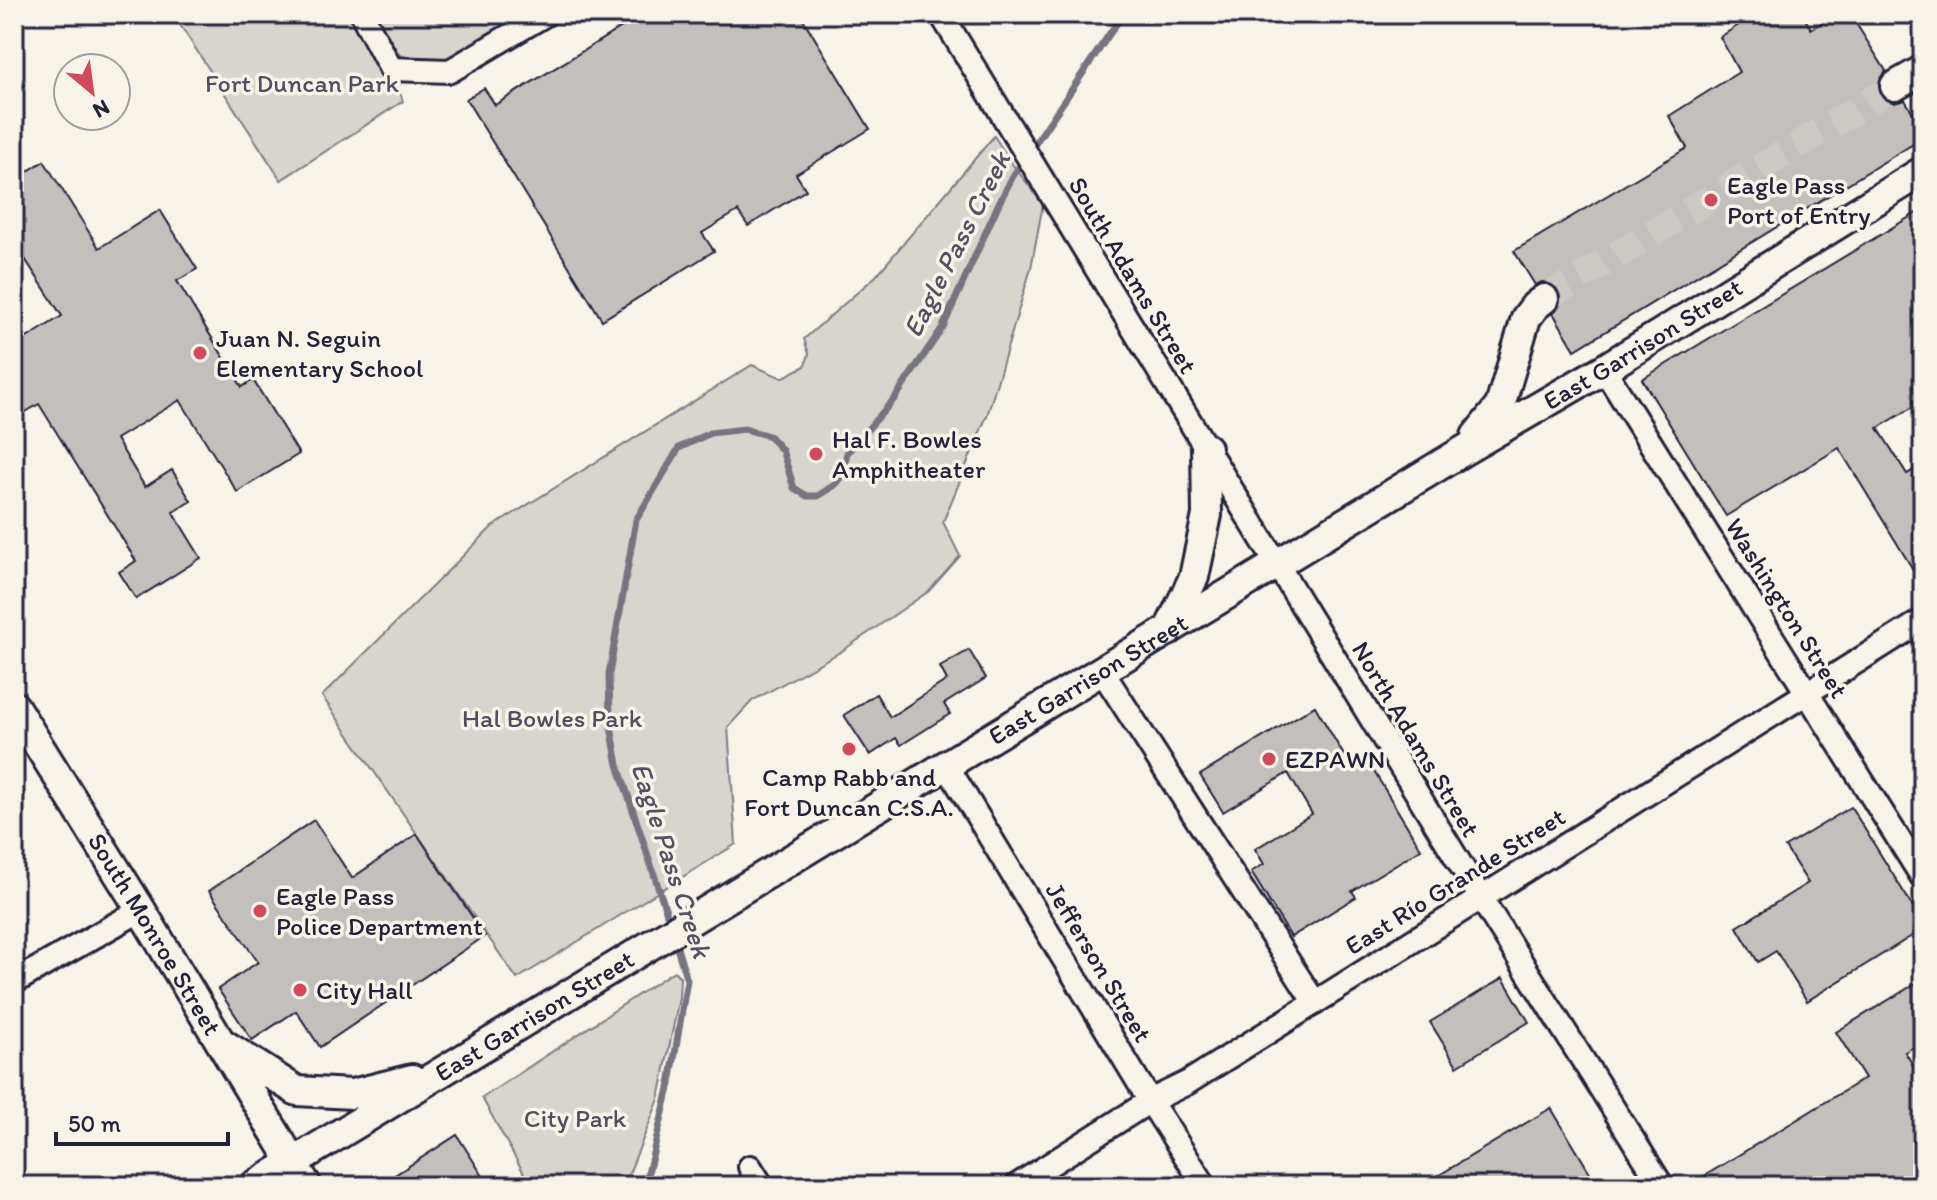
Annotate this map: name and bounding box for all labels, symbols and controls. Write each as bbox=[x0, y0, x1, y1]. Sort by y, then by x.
north arrow bbox=[52, 52, 132, 132]
park label: Fort Duncan Park bbox=[205, 67, 399, 99]
text: N bbox=[88, 94, 114, 124]
water label: Eagle Pass Creek bbox=[895, 144, 1018, 342]
place label: Eagle Pass Port of Entry bbox=[1727, 169, 1870, 231]
street label: South Adams Street bbox=[1062, 171, 1204, 379]
marker: Eagle Pass Port of Entry bbox=[1702, 191, 1720, 209]
street label: East Garrison Street bbox=[1537, 271, 1748, 417]
place label: Juan N. Seguin Elementary School bbox=[216, 322, 423, 384]
marker: Juan N. Seguin Elementary School bbox=[191, 344, 209, 362]
place label: Hal F. Bowles Amphitheater bbox=[832, 423, 986, 485]
marker: Hal F. Bowles Amphitheater bbox=[807, 445, 825, 463]
street label: Washington Street bbox=[1719, 512, 1855, 704]
street label: East Garrison Street bbox=[982, 606, 1194, 752]
street label: North Adams Street bbox=[1345, 635, 1487, 843]
park label: Hal Bowles Park bbox=[462, 702, 643, 734]
marker: Camp Rabb and Fort Duncan C.S.A. bbox=[840, 740, 858, 758]
place label: EZPAWN bbox=[1285, 743, 1385, 775]
marker: EZPAWN bbox=[1260, 750, 1278, 768]
water label: Eagle Pass Creek bbox=[624, 758, 720, 963]
place label: Camp Rabb and Fort Duncan C.S.A. bbox=[744, 761, 954, 823]
street label: East Río Grande Street bbox=[1339, 800, 1571, 962]
street label: South Monroe Street bbox=[81, 827, 229, 1041]
street label: Jefferson Street bbox=[1039, 876, 1159, 1048]
place label: Eagle Pass Police Department bbox=[276, 880, 483, 942]
marker: Eagle Pass Police Department bbox=[251, 902, 269, 920]
street label: East Garrison Street bbox=[429, 943, 640, 1088]
place label: City Hall bbox=[316, 974, 413, 1006]
marker: City Hall bbox=[291, 981, 309, 999]
scale bar bbox=[56, 1096, 228, 1146]
park label: City Park bbox=[524, 1102, 627, 1134]
text: 50 m bbox=[68, 1109, 121, 1138]

